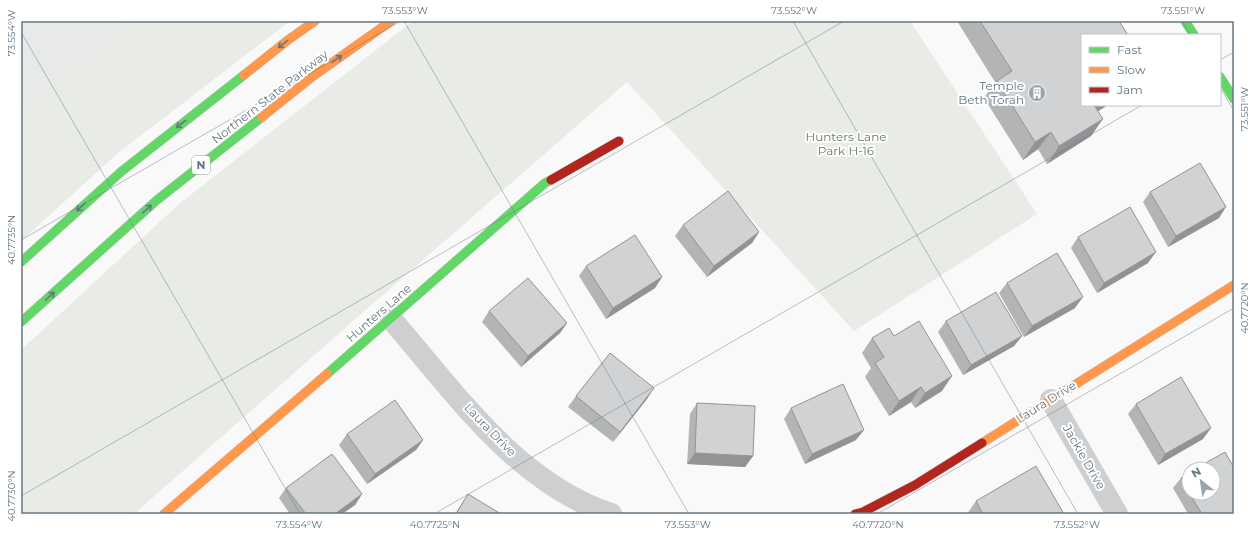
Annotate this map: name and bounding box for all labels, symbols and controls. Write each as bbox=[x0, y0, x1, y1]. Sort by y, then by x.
text: 73.553°W bbox=[382, 4, 428, 17]
text: 73.552°W bbox=[771, 4, 817, 17]
text: 73.551°W bbox=[1161, 4, 1205, 17]
text: 73.554°W bbox=[5, 10, 18, 56]
legend bbox=[1081, 34, 1221, 106]
one-way arrow bbox=[278, 39, 289, 48]
text: Fast bbox=[1117, 42, 1142, 57]
street label: Northern State Parkway bbox=[209, 46, 331, 147]
one-way arrow bbox=[331, 55, 342, 63]
text: Slow bbox=[1117, 62, 1146, 77]
place label: Temple Beth Torah bbox=[958, 78, 1024, 107]
text: Jam bbox=[1116, 82, 1143, 97]
building icon: Temple Beth Torah bbox=[1027, 83, 1047, 103]
text: 73.551°W bbox=[1238, 87, 1251, 131]
one-way arrow bbox=[176, 120, 186, 129]
park label: Hunters Lane Park H-16 bbox=[805, 129, 887, 158]
road number: N bbox=[192, 156, 210, 174]
one-way arrow bbox=[76, 203, 86, 212]
one-way arrow bbox=[142, 204, 152, 214]
text: 40.7735°N bbox=[5, 215, 18, 265]
street label: Hunters Lane bbox=[343, 280, 414, 345]
text: 40.7720°N bbox=[1238, 282, 1251, 334]
one-way arrow bbox=[45, 291, 55, 300]
street label: Laura Drive bbox=[1013, 377, 1079, 426]
street label: Laura Drive bbox=[461, 400, 519, 459]
street label: Jackie Drive bbox=[1059, 421, 1109, 492]
north arrow bbox=[1181, 461, 1221, 501]
text: N bbox=[1189, 464, 1203, 481]
text: 40.7730°N bbox=[5, 470, 18, 522]
text: 73.554°W bbox=[276, 518, 322, 531]
text: 40.7725°N bbox=[410, 518, 460, 531]
text: 73.553°W bbox=[665, 518, 711, 531]
text: 40.7720°N bbox=[852, 518, 904, 531]
text: 73.552°W bbox=[1054, 518, 1100, 531]

